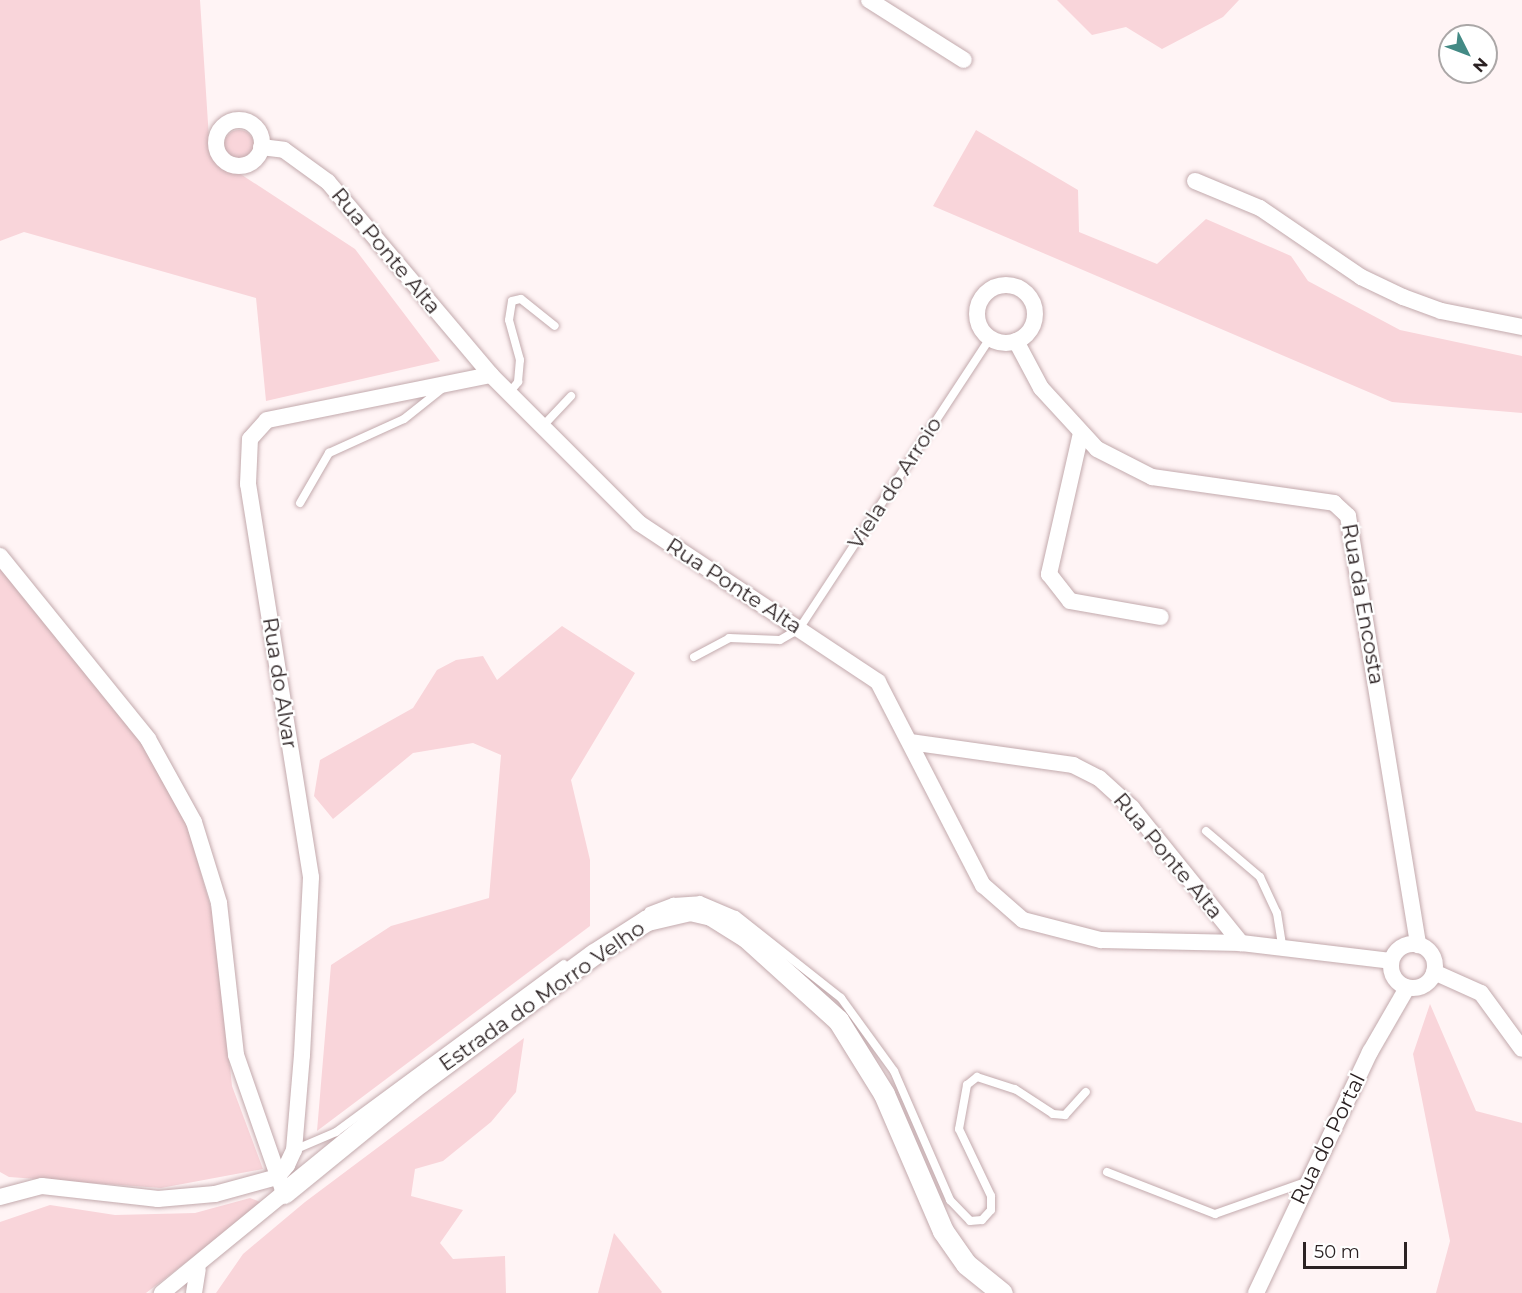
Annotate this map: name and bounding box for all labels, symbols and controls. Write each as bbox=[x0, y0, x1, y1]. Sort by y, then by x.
north arrow bbox=[1438, 24, 1498, 84]
text: N bbox=[1469, 54, 1492, 76]
street label: Rua Ponte Alta bbox=[326, 183, 446, 319]
street label: Viela do Arroio bbox=[843, 412, 947, 554]
street label: Rua da Encosta bbox=[1336, 521, 1390, 687]
street label: Rua Ponte Alta bbox=[661, 533, 807, 639]
street label: Rua do Alvar bbox=[257, 616, 303, 750]
street label: Rua Ponte Alta bbox=[1108, 788, 1228, 924]
street label: Estrada do Morro Velho bbox=[434, 915, 650, 1077]
street label: Rua do Portal bbox=[1285, 1069, 1371, 1209]
scale bar bbox=[1306, 1230, 1410, 1268]
text: 50 m bbox=[1314, 1241, 1360, 1263]

